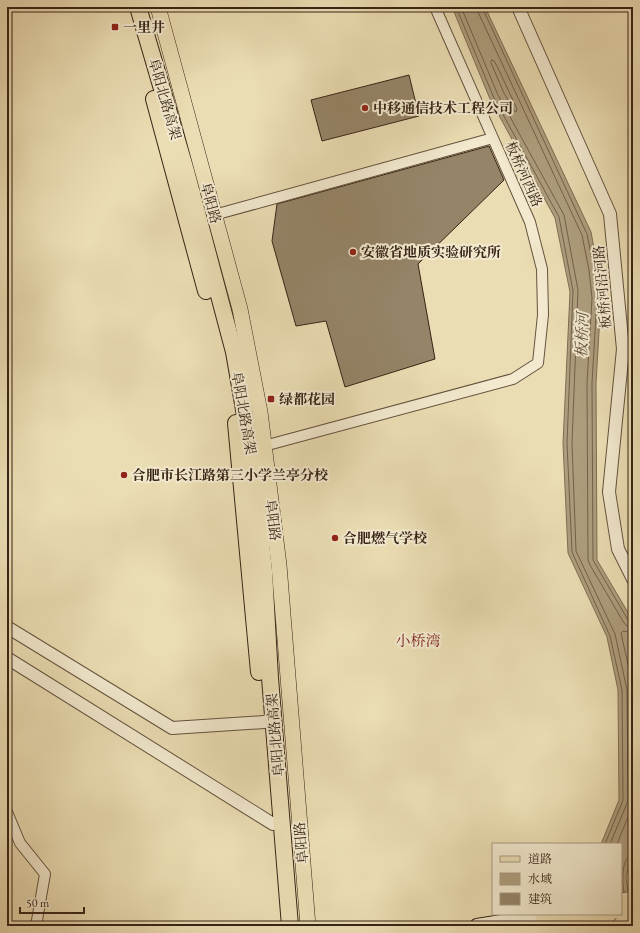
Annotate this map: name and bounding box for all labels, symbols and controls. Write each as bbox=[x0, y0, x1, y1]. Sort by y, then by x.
place label: 一里井 bbox=[123, 18, 165, 36]
marker: 一里井 bbox=[110, 22, 120, 32]
street label: 阜阳北路高架 bbox=[145, 56, 185, 142]
place label: 中移通信技术工程公司 bbox=[373, 99, 513, 117]
marker: 中移通信技术工程公司 bbox=[360, 103, 370, 113]
street label: 板桥河西路 bbox=[502, 138, 546, 210]
street label: 阜阳路 bbox=[197, 180, 225, 226]
place label: 安徽省地质实验研究所 bbox=[361, 243, 501, 261]
street label: 板桥河沿河路 bbox=[589, 244, 615, 330]
marker: 安徽省地质实验研究所 bbox=[348, 247, 358, 257]
water label: 板桥河 bbox=[571, 309, 592, 358]
street label: 阜阳北路高架 bbox=[228, 370, 260, 456]
place label: 绿都花园 bbox=[279, 390, 335, 408]
marker: 绿都花园 bbox=[266, 394, 276, 404]
place label: 合肥市长江路第三小学兰亭分校 bbox=[132, 466, 328, 484]
marker: 合肥市长江路第三小学兰亭分校 bbox=[119, 470, 129, 480]
street label: 阜阳路 bbox=[262, 498, 284, 542]
place label: 合肥燃气学校 bbox=[343, 529, 427, 547]
marker: 合肥燃气学校 bbox=[330, 533, 340, 543]
district label: 小桥湾 bbox=[395, 631, 441, 650]
street label: 阜阳北路高架 bbox=[262, 692, 288, 778]
street label: 阜阳路 bbox=[290, 821, 312, 865]
legend bbox=[492, 843, 622, 915]
text: 道路 bbox=[528, 851, 552, 867]
text: 水域 bbox=[528, 871, 552, 887]
scale bar bbox=[20, 889, 84, 915]
text: 建筑 bbox=[528, 891, 552, 907]
text: 50 m bbox=[26, 895, 50, 911]

